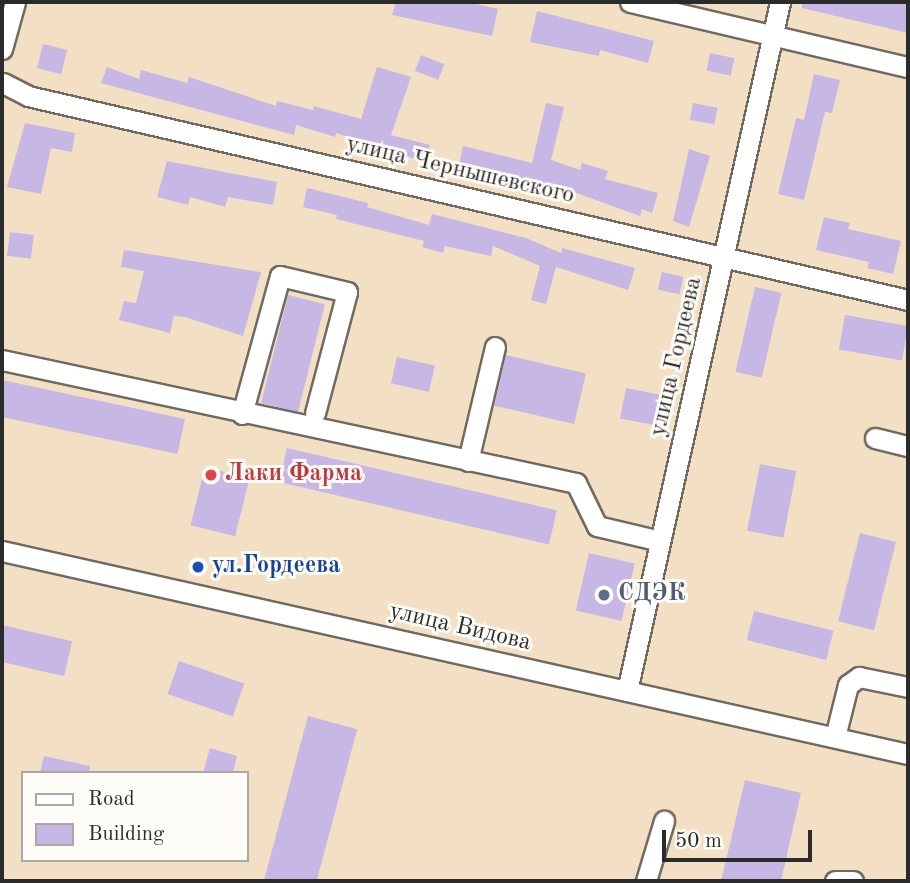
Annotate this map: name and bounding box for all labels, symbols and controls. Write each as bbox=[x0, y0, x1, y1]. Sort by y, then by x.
street label: улица Чернышевского bbox=[343, 131, 577, 211]
street label: улица Гордеева bbox=[645, 274, 709, 440]
place label: Лаки Фарма bbox=[225, 461, 362, 489]
marker: Лаки Фарма bbox=[203, 467, 219, 483]
place label: ул.Гордеева bbox=[212, 553, 340, 581]
marker: ул.Гордеева bbox=[190, 559, 206, 575]
place label: СДЭК bbox=[618, 581, 685, 609]
marker: СДЭК bbox=[596, 587, 612, 603]
street label: улица Видова bbox=[386, 598, 534, 658]
legend bbox=[21, 771, 248, 862]
text: Road bbox=[88, 789, 135, 810]
scale bar bbox=[665, 816, 816, 860]
text: Building bbox=[88, 824, 164, 845]
text: 50 m bbox=[675, 831, 722, 852]

